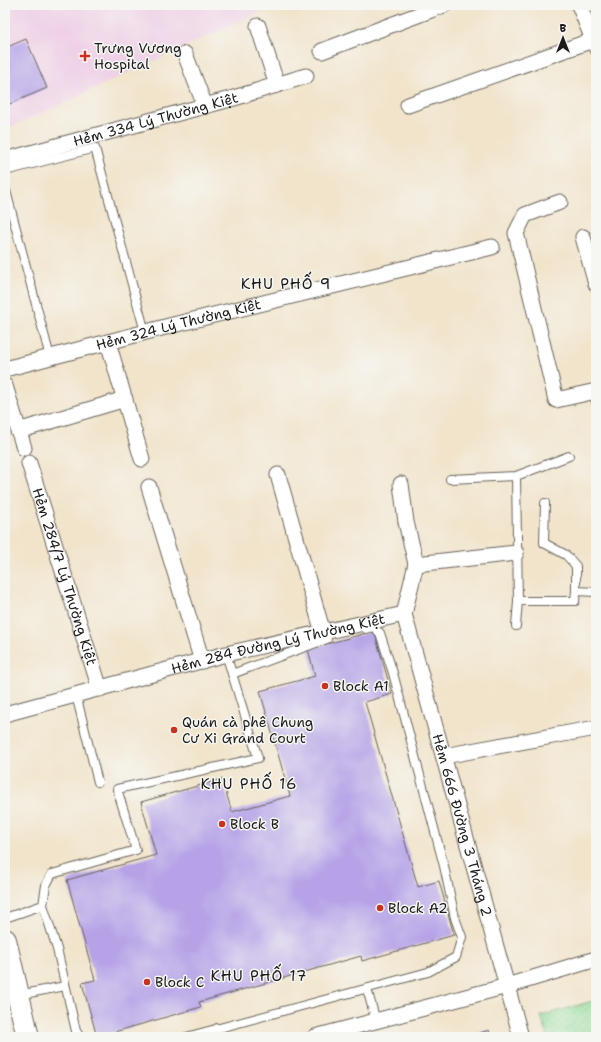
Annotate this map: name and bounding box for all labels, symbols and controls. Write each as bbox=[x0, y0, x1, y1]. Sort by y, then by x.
north arrow bbox=[543, 18, 583, 58]
text: B bbox=[560, 21, 567, 36]
place label: Trưng Vương Hospital bbox=[94, 39, 182, 73]
marker: Trưng Vương Hospital bbox=[79, 50, 91, 62]
street label: Hẻm 334 Lý Thường Kiệt bbox=[71, 88, 240, 150]
district label: KHU PHỐ 9 bbox=[241, 271, 331, 294]
street label: Hẻm 324 Lý Thường Kiệt bbox=[94, 295, 263, 354]
street label: Hẻm 284/7 Lý Thường Kiệt bbox=[28, 486, 101, 667]
street label: Hẻm 284 Đường Lý Thường Kiệt bbox=[169, 610, 387, 678]
place label: Block A1 bbox=[333, 677, 389, 695]
marker: Block A1 bbox=[320, 681, 330, 691]
place label: Quán cà phê Chung Cư Xi Grand Court bbox=[182, 713, 313, 747]
marker: Quán cà phê Chung Cư Xi Grand Court bbox=[169, 725, 179, 735]
street label: Hẻm 666 Đường 3 Tháng 2 bbox=[429, 732, 496, 918]
district label: KHU PHỐ 16 bbox=[200, 771, 298, 794]
place label: Block B bbox=[230, 815, 279, 833]
marker: Block B bbox=[217, 819, 227, 829]
place label: Block A2 bbox=[388, 899, 448, 917]
marker: Block A2 bbox=[375, 903, 385, 913]
district label: KHU PHỐ 17 bbox=[211, 963, 307, 986]
place label: Block C bbox=[155, 973, 204, 991]
marker: Block C bbox=[142, 977, 152, 987]

